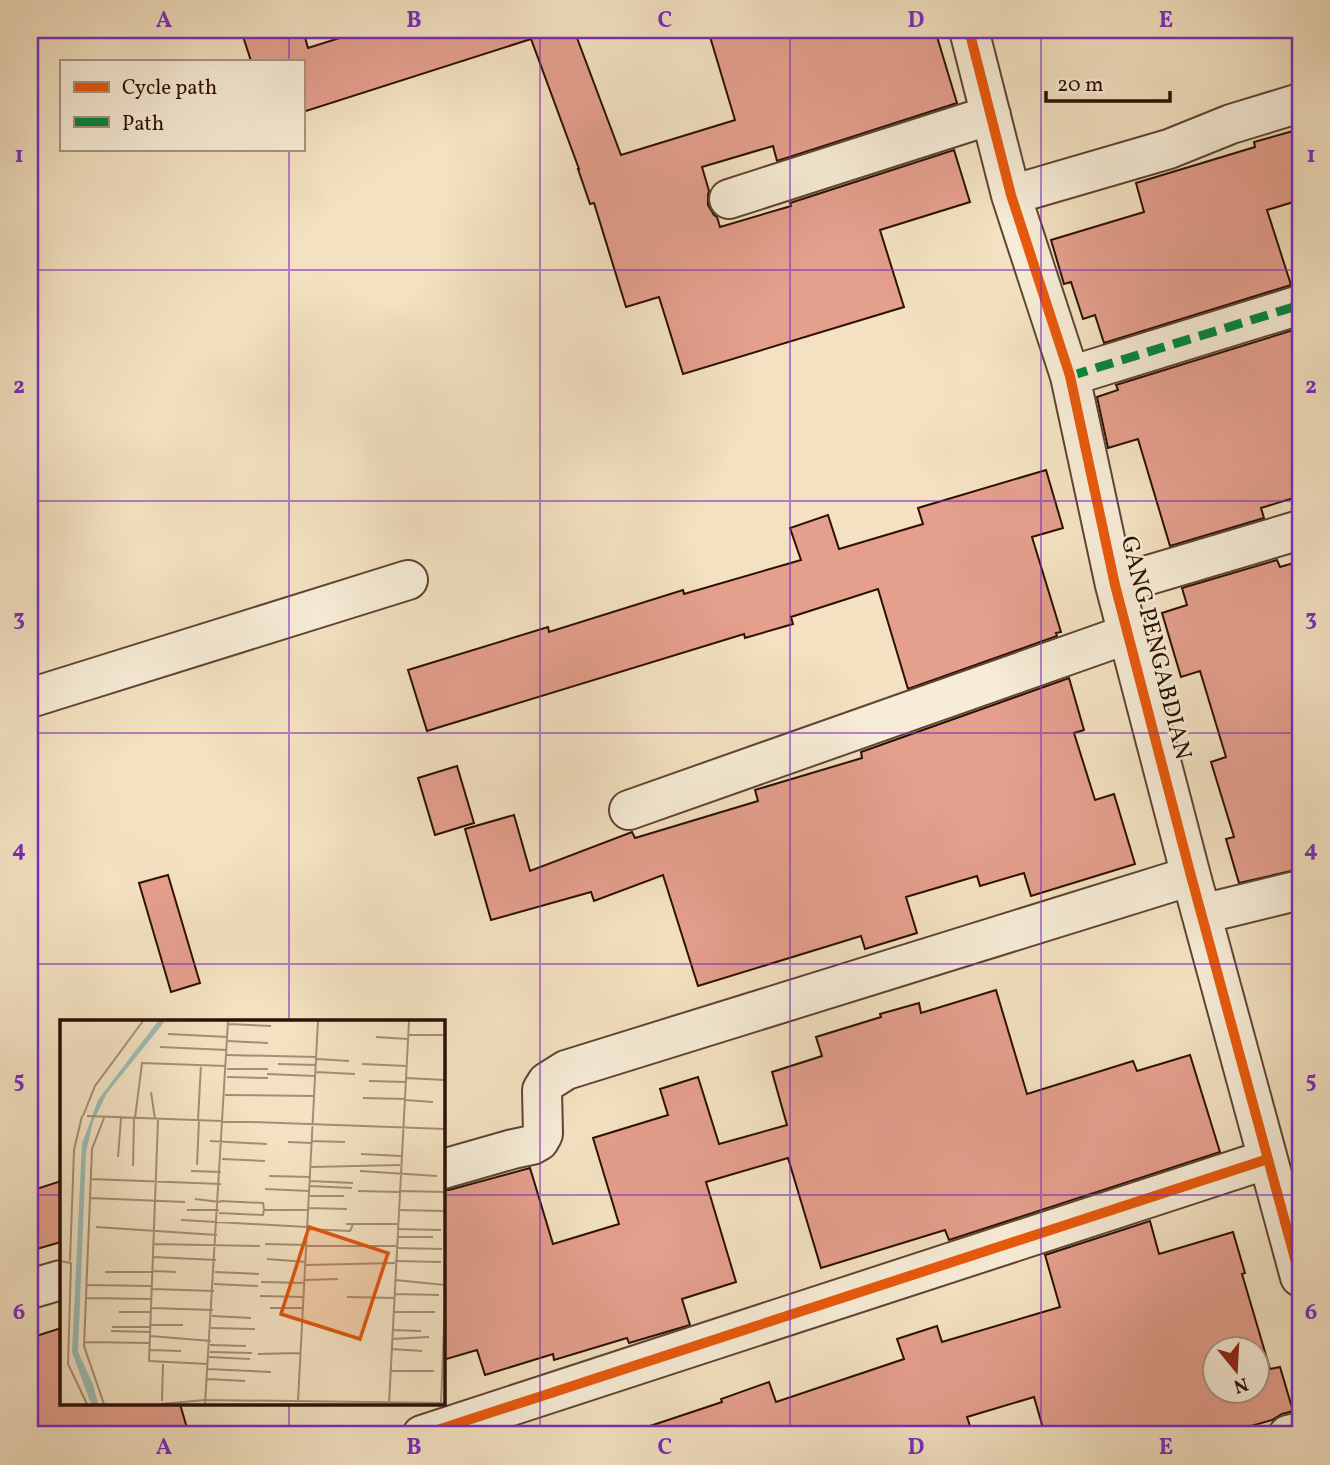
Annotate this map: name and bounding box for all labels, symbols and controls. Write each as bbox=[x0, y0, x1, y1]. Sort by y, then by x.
text: A bbox=[156, 5, 172, 37]
text: B bbox=[406, 5, 422, 37]
text: C bbox=[658, 5, 672, 37]
text: D bbox=[908, 5, 925, 37]
text: E bbox=[1159, 5, 1173, 37]
legend bbox=[60, 60, 304, 150]
scale bar bbox=[1046, 60, 1171, 104]
text: 20 m bbox=[1057, 71, 1103, 100]
text: Cycle path bbox=[122, 74, 217, 103]
text: Path bbox=[122, 110, 164, 139]
text: 1 bbox=[14, 140, 24, 172]
text: 1 bbox=[1306, 140, 1316, 172]
text: 2 bbox=[13, 371, 25, 403]
text: 2 bbox=[1305, 371, 1317, 403]
street label: GANG PENGABDIAN bbox=[1111, 533, 1199, 763]
text: 3 bbox=[13, 603, 25, 635]
text: 3 bbox=[1305, 603, 1317, 635]
text: 4 bbox=[12, 834, 26, 866]
text: 4 bbox=[1304, 834, 1318, 866]
inset map bbox=[60, 1020, 444, 1406]
text: 5 bbox=[13, 1065, 25, 1097]
text: 5 bbox=[1305, 1065, 1317, 1097]
text: 6 bbox=[13, 1297, 25, 1329]
text: 6 bbox=[1305, 1297, 1317, 1329]
north arrow bbox=[1200, 1336, 1270, 1406]
text: N bbox=[1230, 1370, 1251, 1399]
text: A bbox=[156, 1432, 172, 1464]
text: B bbox=[406, 1432, 422, 1464]
text: C bbox=[658, 1432, 672, 1464]
text: D bbox=[908, 1432, 925, 1464]
text: E bbox=[1159, 1432, 1173, 1464]

